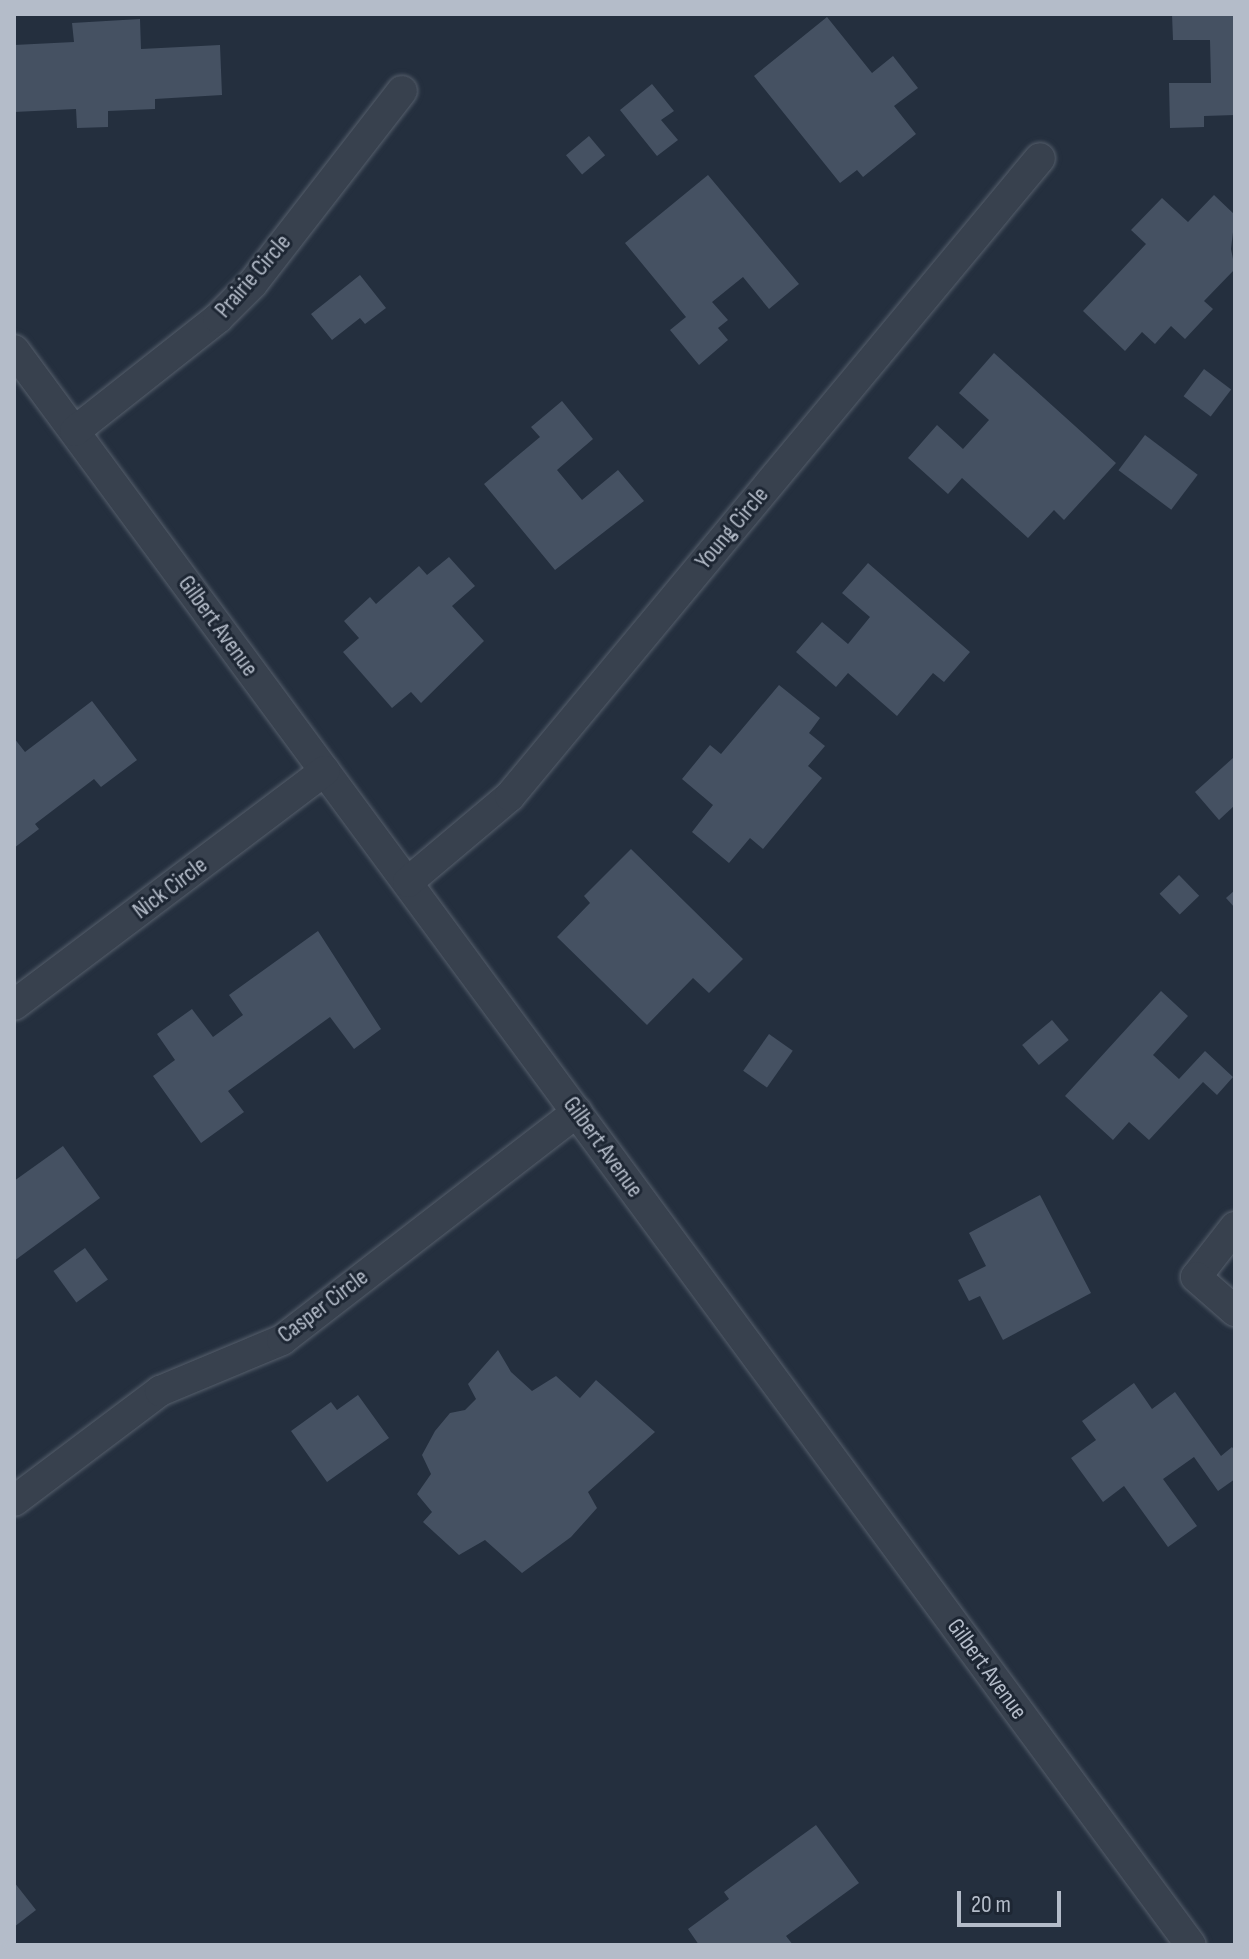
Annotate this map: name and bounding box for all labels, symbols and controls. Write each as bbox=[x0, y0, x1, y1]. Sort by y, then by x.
street label: Prairie Circle bbox=[209, 228, 297, 324]
street label: Young Circle bbox=[689, 481, 775, 575]
street label: Gilbert Avenue bbox=[172, 570, 264, 682]
street label: Nick Circle bbox=[127, 851, 213, 925]
street label: Gilbert Avenue bbox=[557, 1091, 649, 1203]
street label: Casper Circle bbox=[272, 1263, 374, 1349]
street label: Gilbert Avenue bbox=[941, 1613, 1033, 1725]
scale bar bbox=[961, 1875, 1065, 1925]
text: 20 m bbox=[971, 1890, 1011, 1919]

